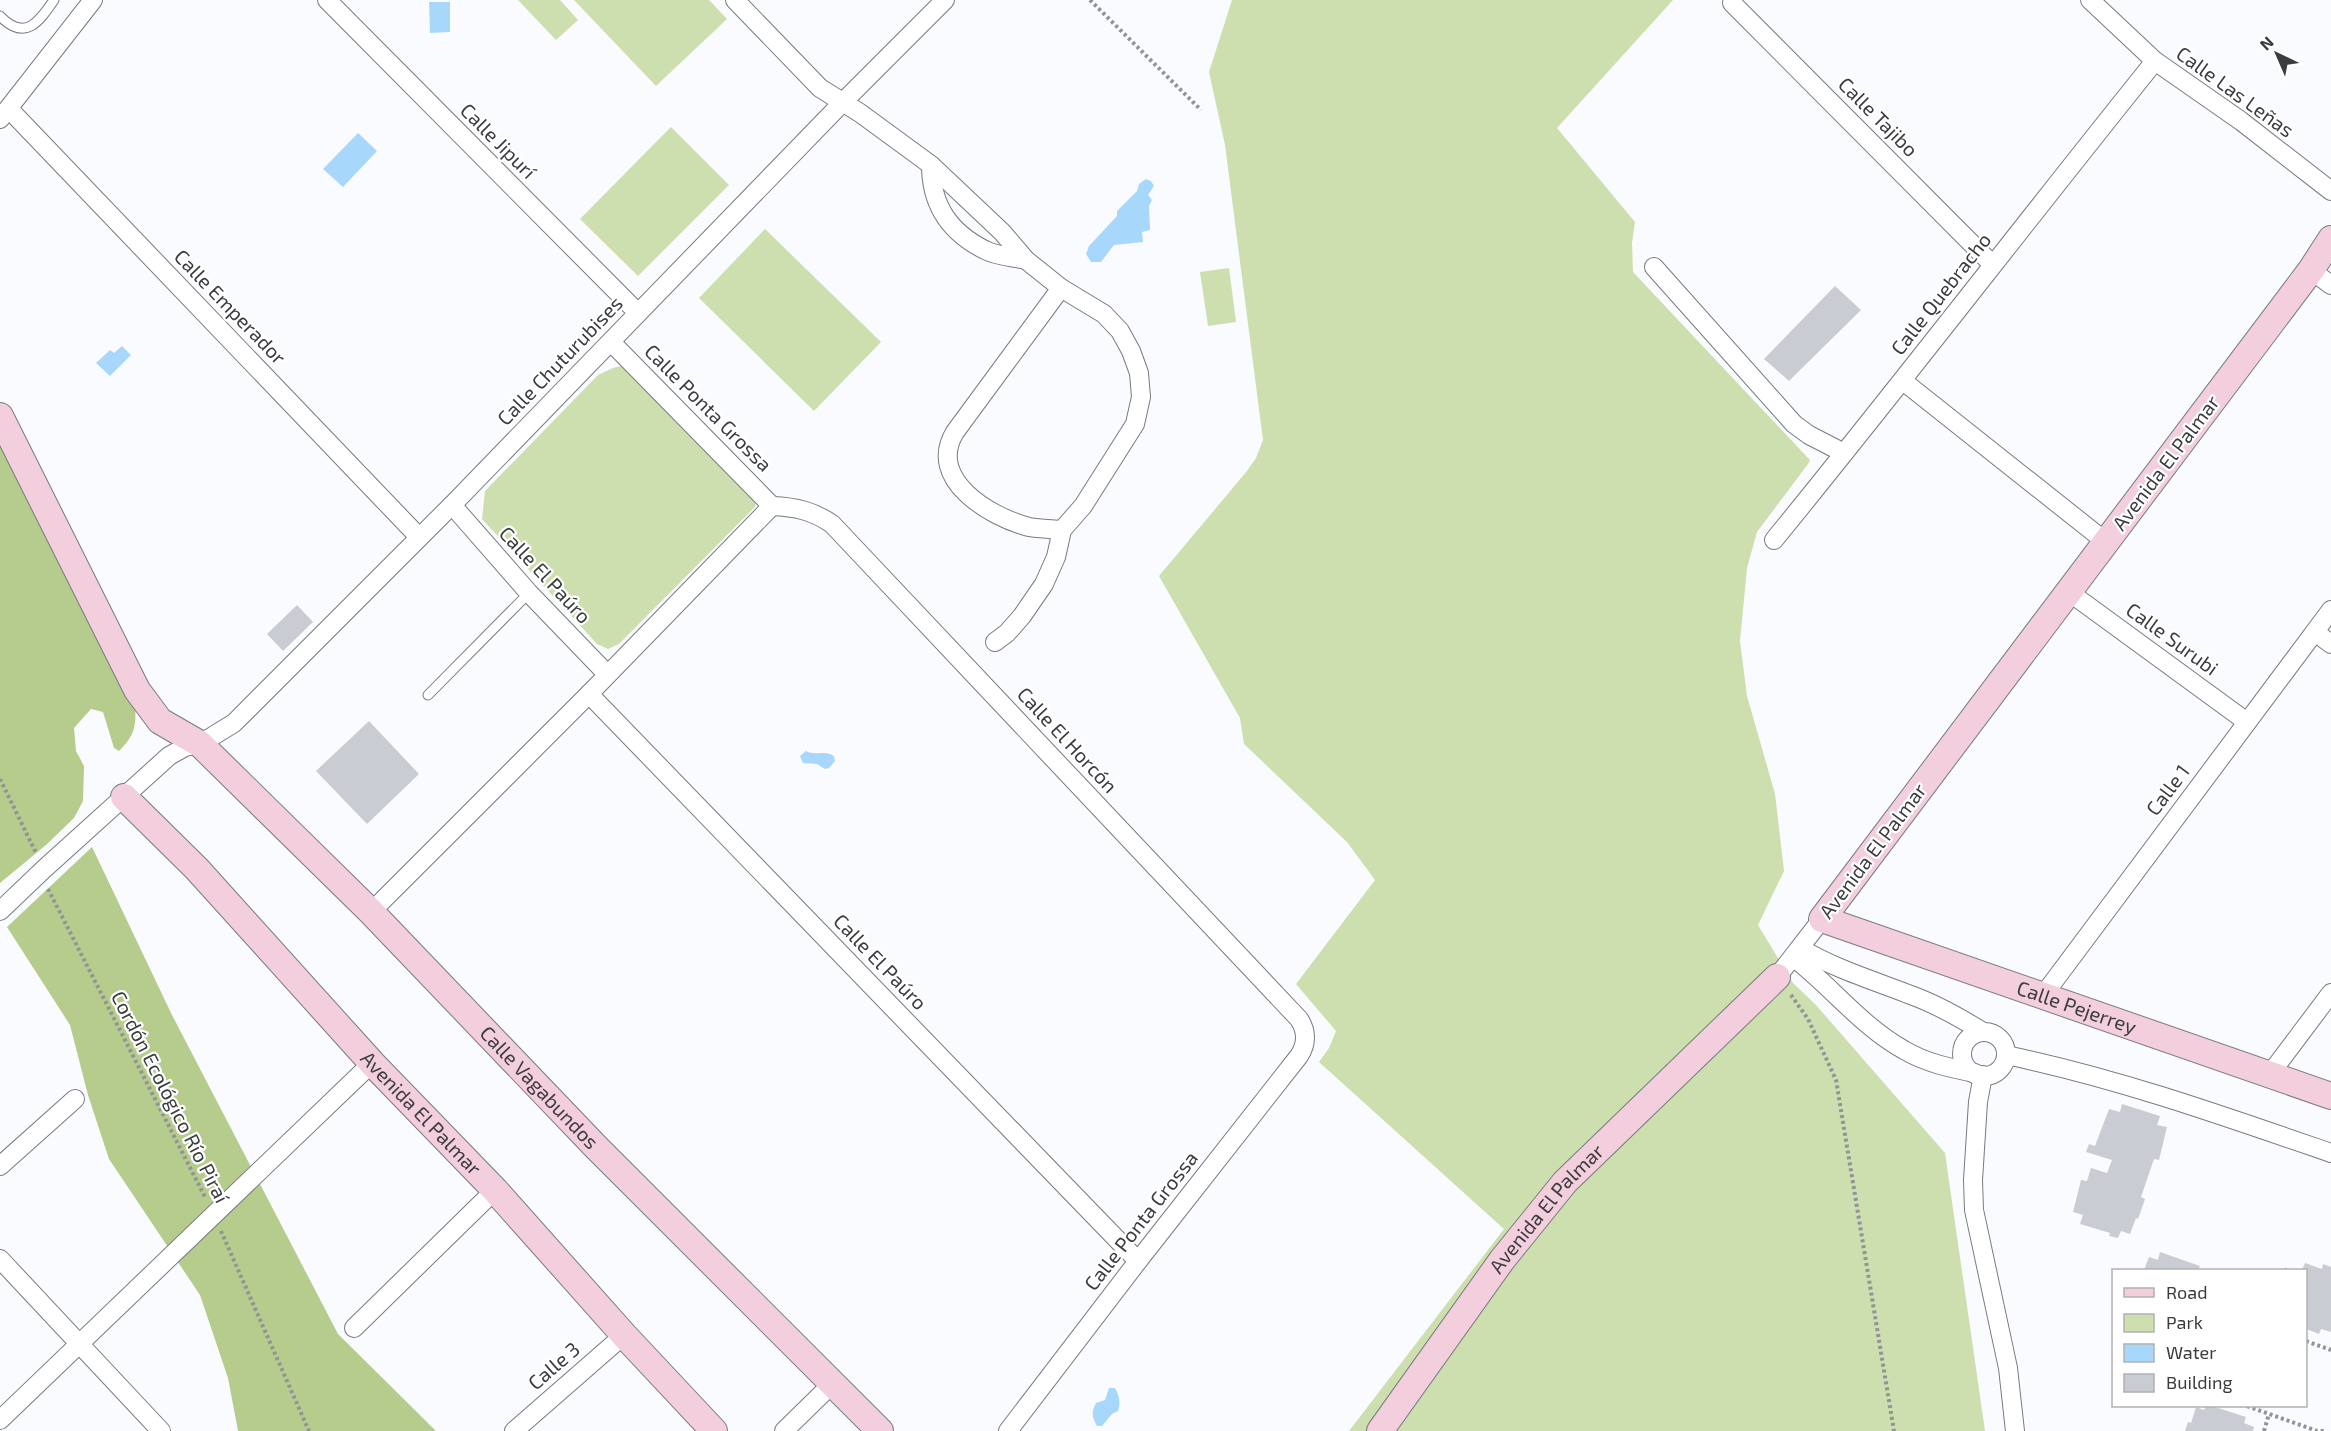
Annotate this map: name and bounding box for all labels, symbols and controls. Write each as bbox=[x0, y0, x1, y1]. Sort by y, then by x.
north arrow bbox=[2247, 24, 2307, 84]
text: N bbox=[2255, 32, 2277, 54]
street label: Calle Las Leñas bbox=[2172, 41, 2299, 142]
street label: Calle Tajibo bbox=[1834, 72, 1923, 161]
street label: Calle Jipurí bbox=[456, 98, 542, 184]
street label: Calle Quebracho bbox=[1885, 228, 1995, 359]
street label: Calle Emperador bbox=[170, 244, 292, 369]
street label: Calle Chuturubises bbox=[492, 291, 627, 430]
street label: Calle Ponta Grossa bbox=[640, 339, 777, 476]
street label: Avenida El Palmar bbox=[2107, 390, 2224, 535]
street label: Calle El Paúro bbox=[495, 521, 597, 628]
street label: Calle Surubi bbox=[2122, 597, 2223, 680]
street label: Calle El Horcón bbox=[1013, 682, 1123, 797]
street label: Calle 1 bbox=[2140, 759, 2194, 820]
street label: Avenida El Palmar bbox=[1814, 778, 1931, 923]
street label: Calle El Paúro bbox=[829, 908, 932, 1014]
street label: Calle Pejerrey bbox=[2014, 975, 2140, 1039]
street label: Cordón Ecológico Río Piraí bbox=[107, 987, 235, 1207]
street label: Calle Vagabundos bbox=[476, 1020, 604, 1153]
street label: Avenida El Palmar bbox=[356, 1046, 487, 1180]
street label: Avenida El Palmar bbox=[1484, 1138, 1608, 1277]
street label: Calle Ponta Grossa bbox=[1078, 1146, 1202, 1295]
legend bbox=[2112, 1269, 2307, 1407]
text: Road bbox=[2166, 1281, 2207, 1303]
text: Park bbox=[2166, 1311, 2203, 1333]
street label: Calle 3 bbox=[523, 1336, 584, 1394]
text: Water bbox=[2166, 1341, 2216, 1363]
text: Building bbox=[2166, 1371, 2233, 1393]

